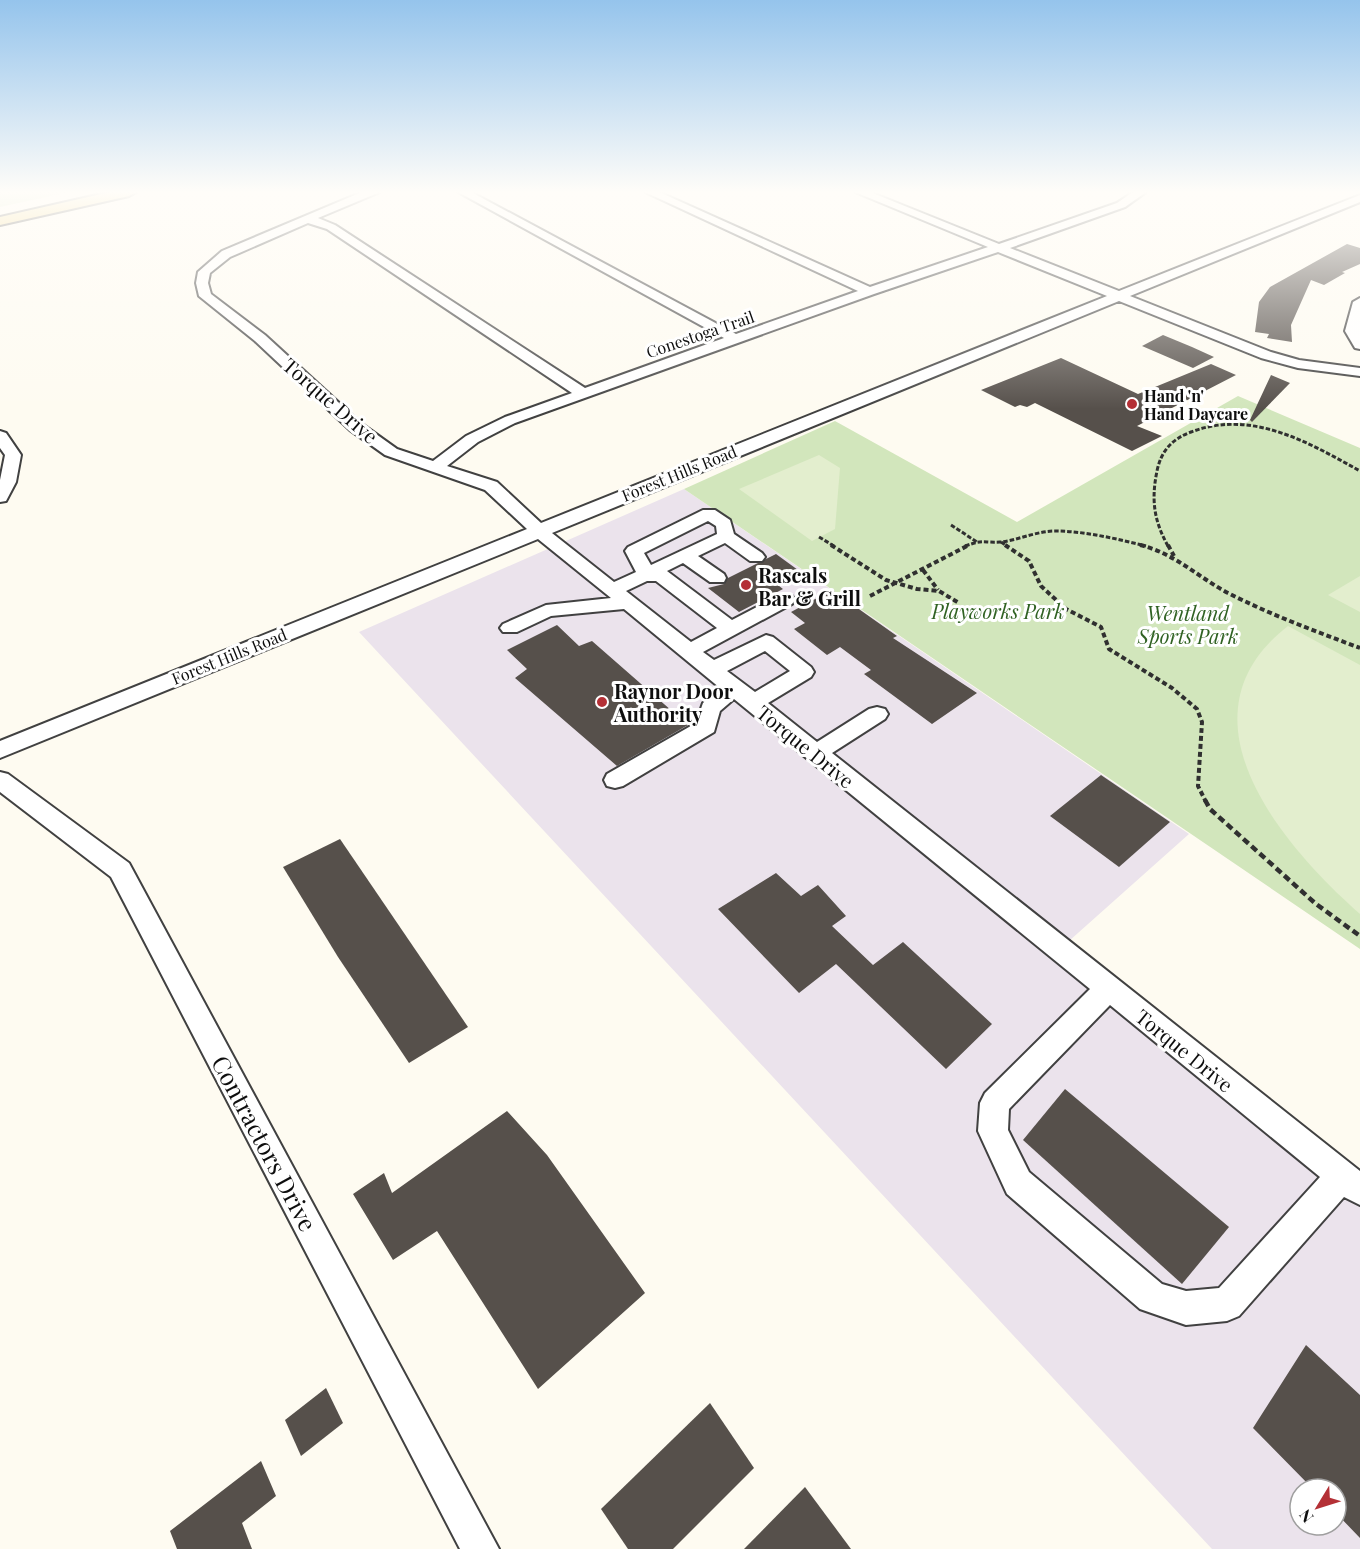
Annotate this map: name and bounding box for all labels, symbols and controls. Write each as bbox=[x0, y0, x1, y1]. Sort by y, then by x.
street label: Conestoga Trail bbox=[643, 306, 757, 362]
street label: Torque Drive bbox=[278, 351, 384, 449]
place label: Hand 'n' Hand Daycare bbox=[1144, 385, 1248, 424]
marker: Hand 'n' Hand Daycare bbox=[1125, 397, 1139, 411]
street label: Forest Hills Road bbox=[618, 440, 740, 506]
place label: Rascals Bar & Grill bbox=[758, 561, 861, 611]
marker: Rascals Bar & Grill bbox=[739, 578, 753, 592]
park label: Playworks Park bbox=[930, 597, 1065, 624]
park label: Wentland Sports Park bbox=[1137, 599, 1238, 649]
street label: Forest Hills Road bbox=[168, 623, 290, 689]
place label: Raynor Door Authority bbox=[613, 677, 734, 727]
marker: Raynor Door Authority bbox=[595, 695, 609, 709]
street label: Torque Drive bbox=[752, 698, 860, 794]
street label: Torque Drive bbox=[1131, 1002, 1239, 1098]
street label: Contractors Drive bbox=[205, 1050, 325, 1236]
north arrow bbox=[1288, 1477, 1348, 1537]
text: N bbox=[1294, 1505, 1318, 1528]

